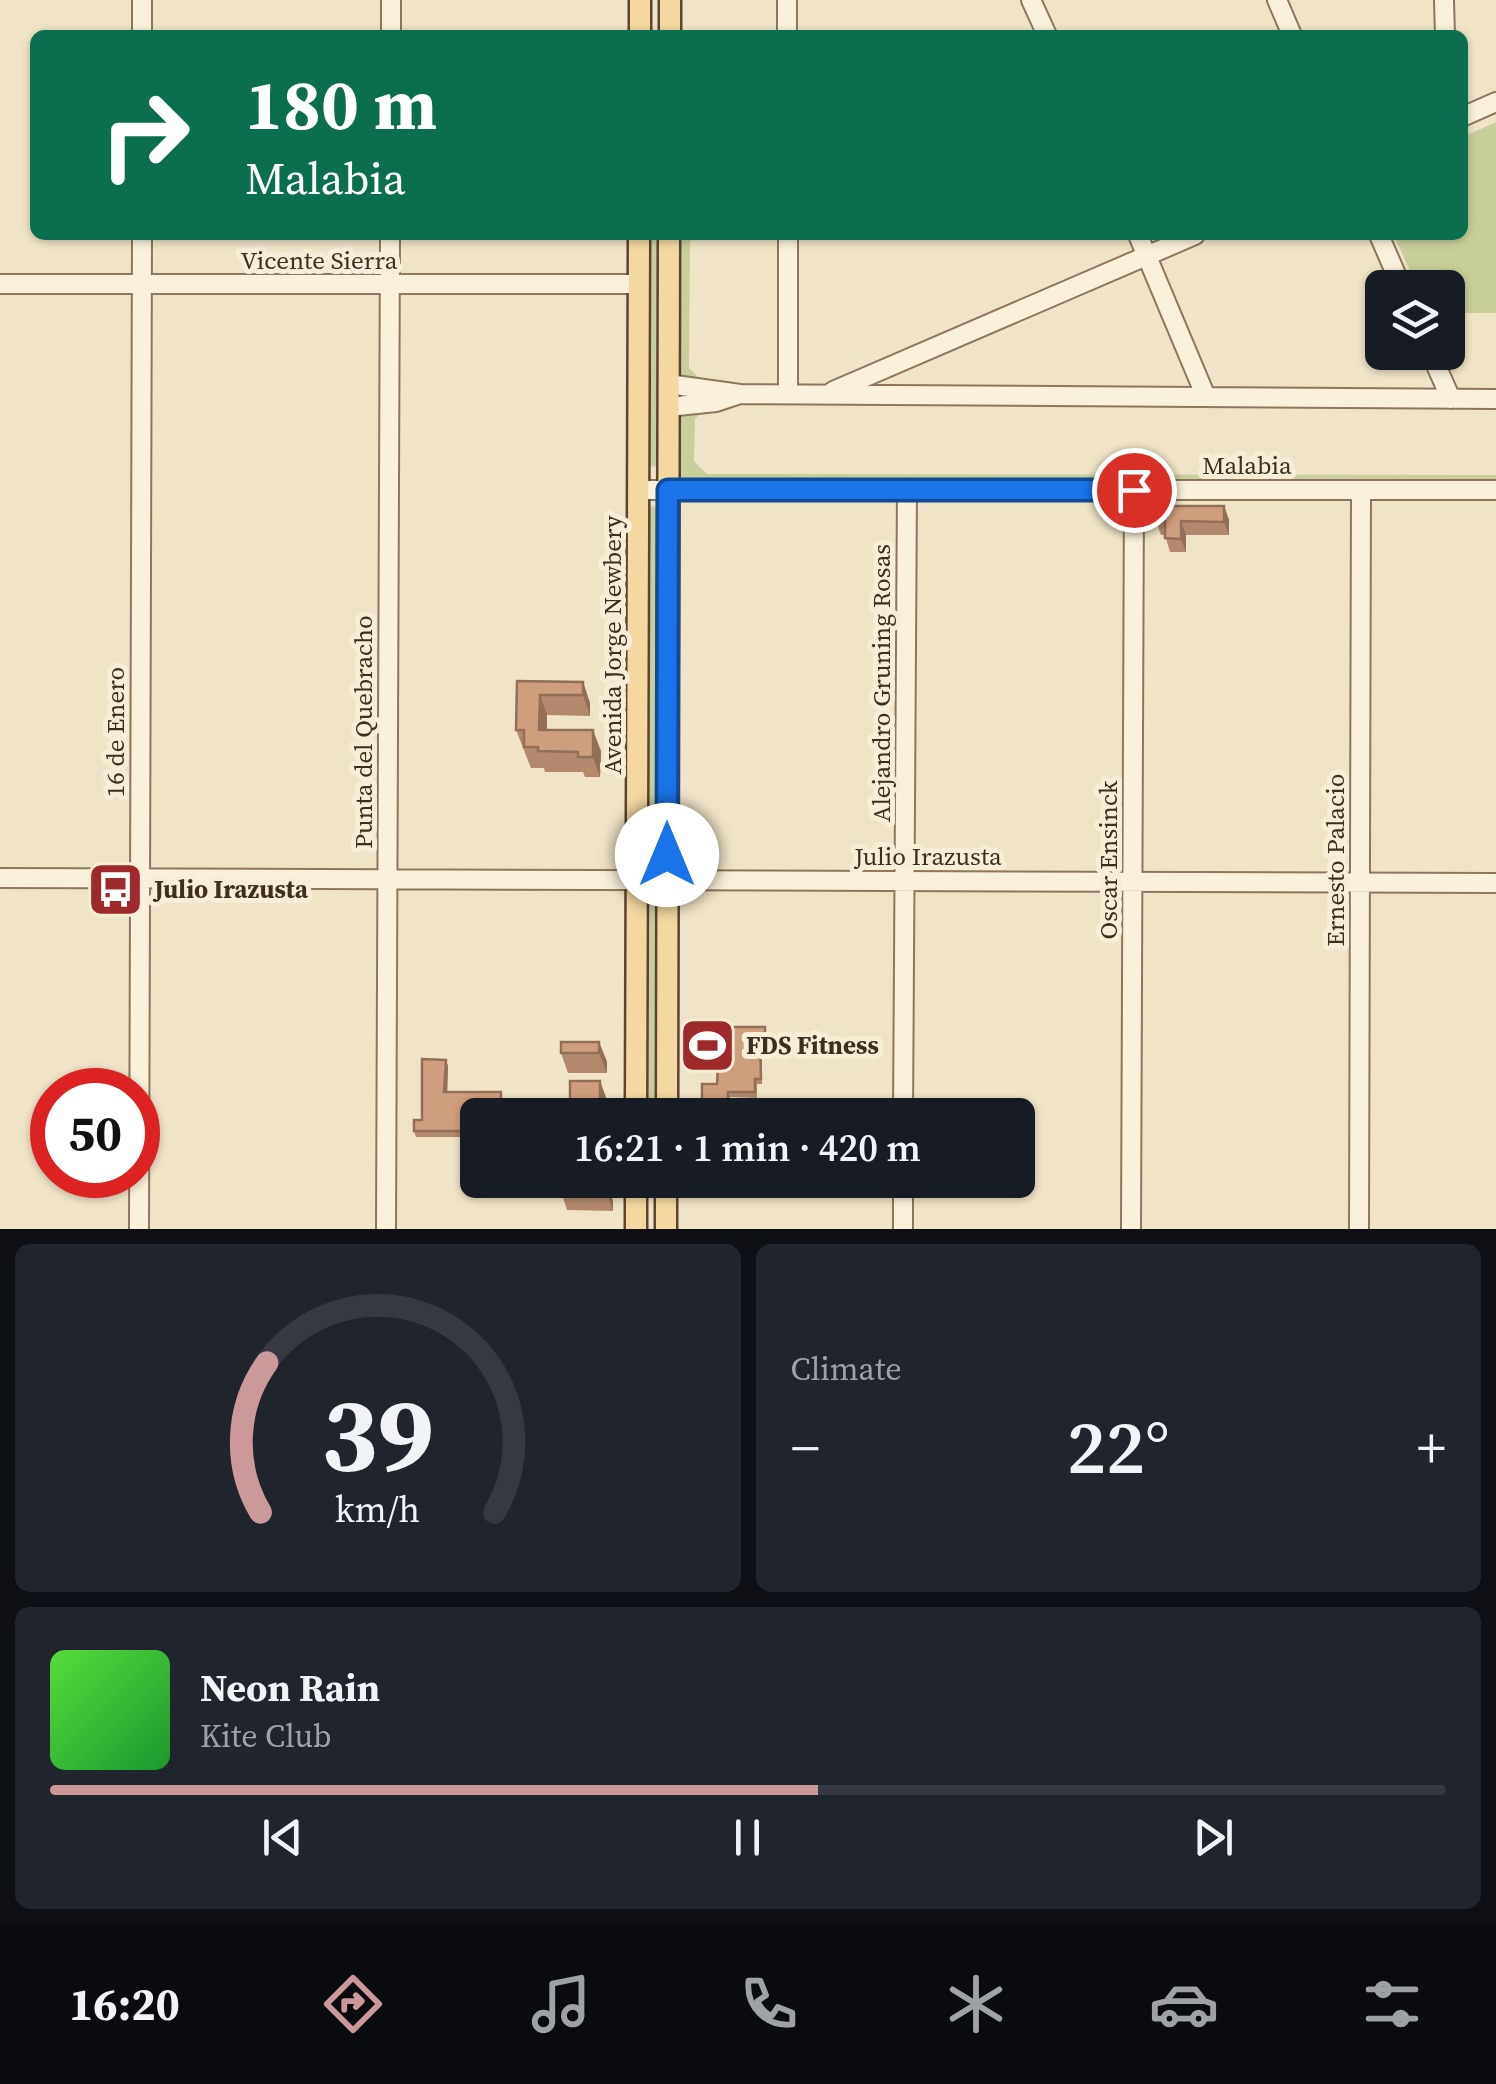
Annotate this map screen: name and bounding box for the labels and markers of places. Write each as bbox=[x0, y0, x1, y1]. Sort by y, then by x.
pin bbox=[1092, 448, 1177, 533]
bus stop icon: Julio Irazusta bbox=[85, 859, 145, 919]
place label: Julio Irazusta bbox=[152, 872, 309, 906]
sports icon: FDS Fitness bbox=[677, 1015, 737, 1075]
place label: FDS Fitness bbox=[746, 1028, 879, 1062]

